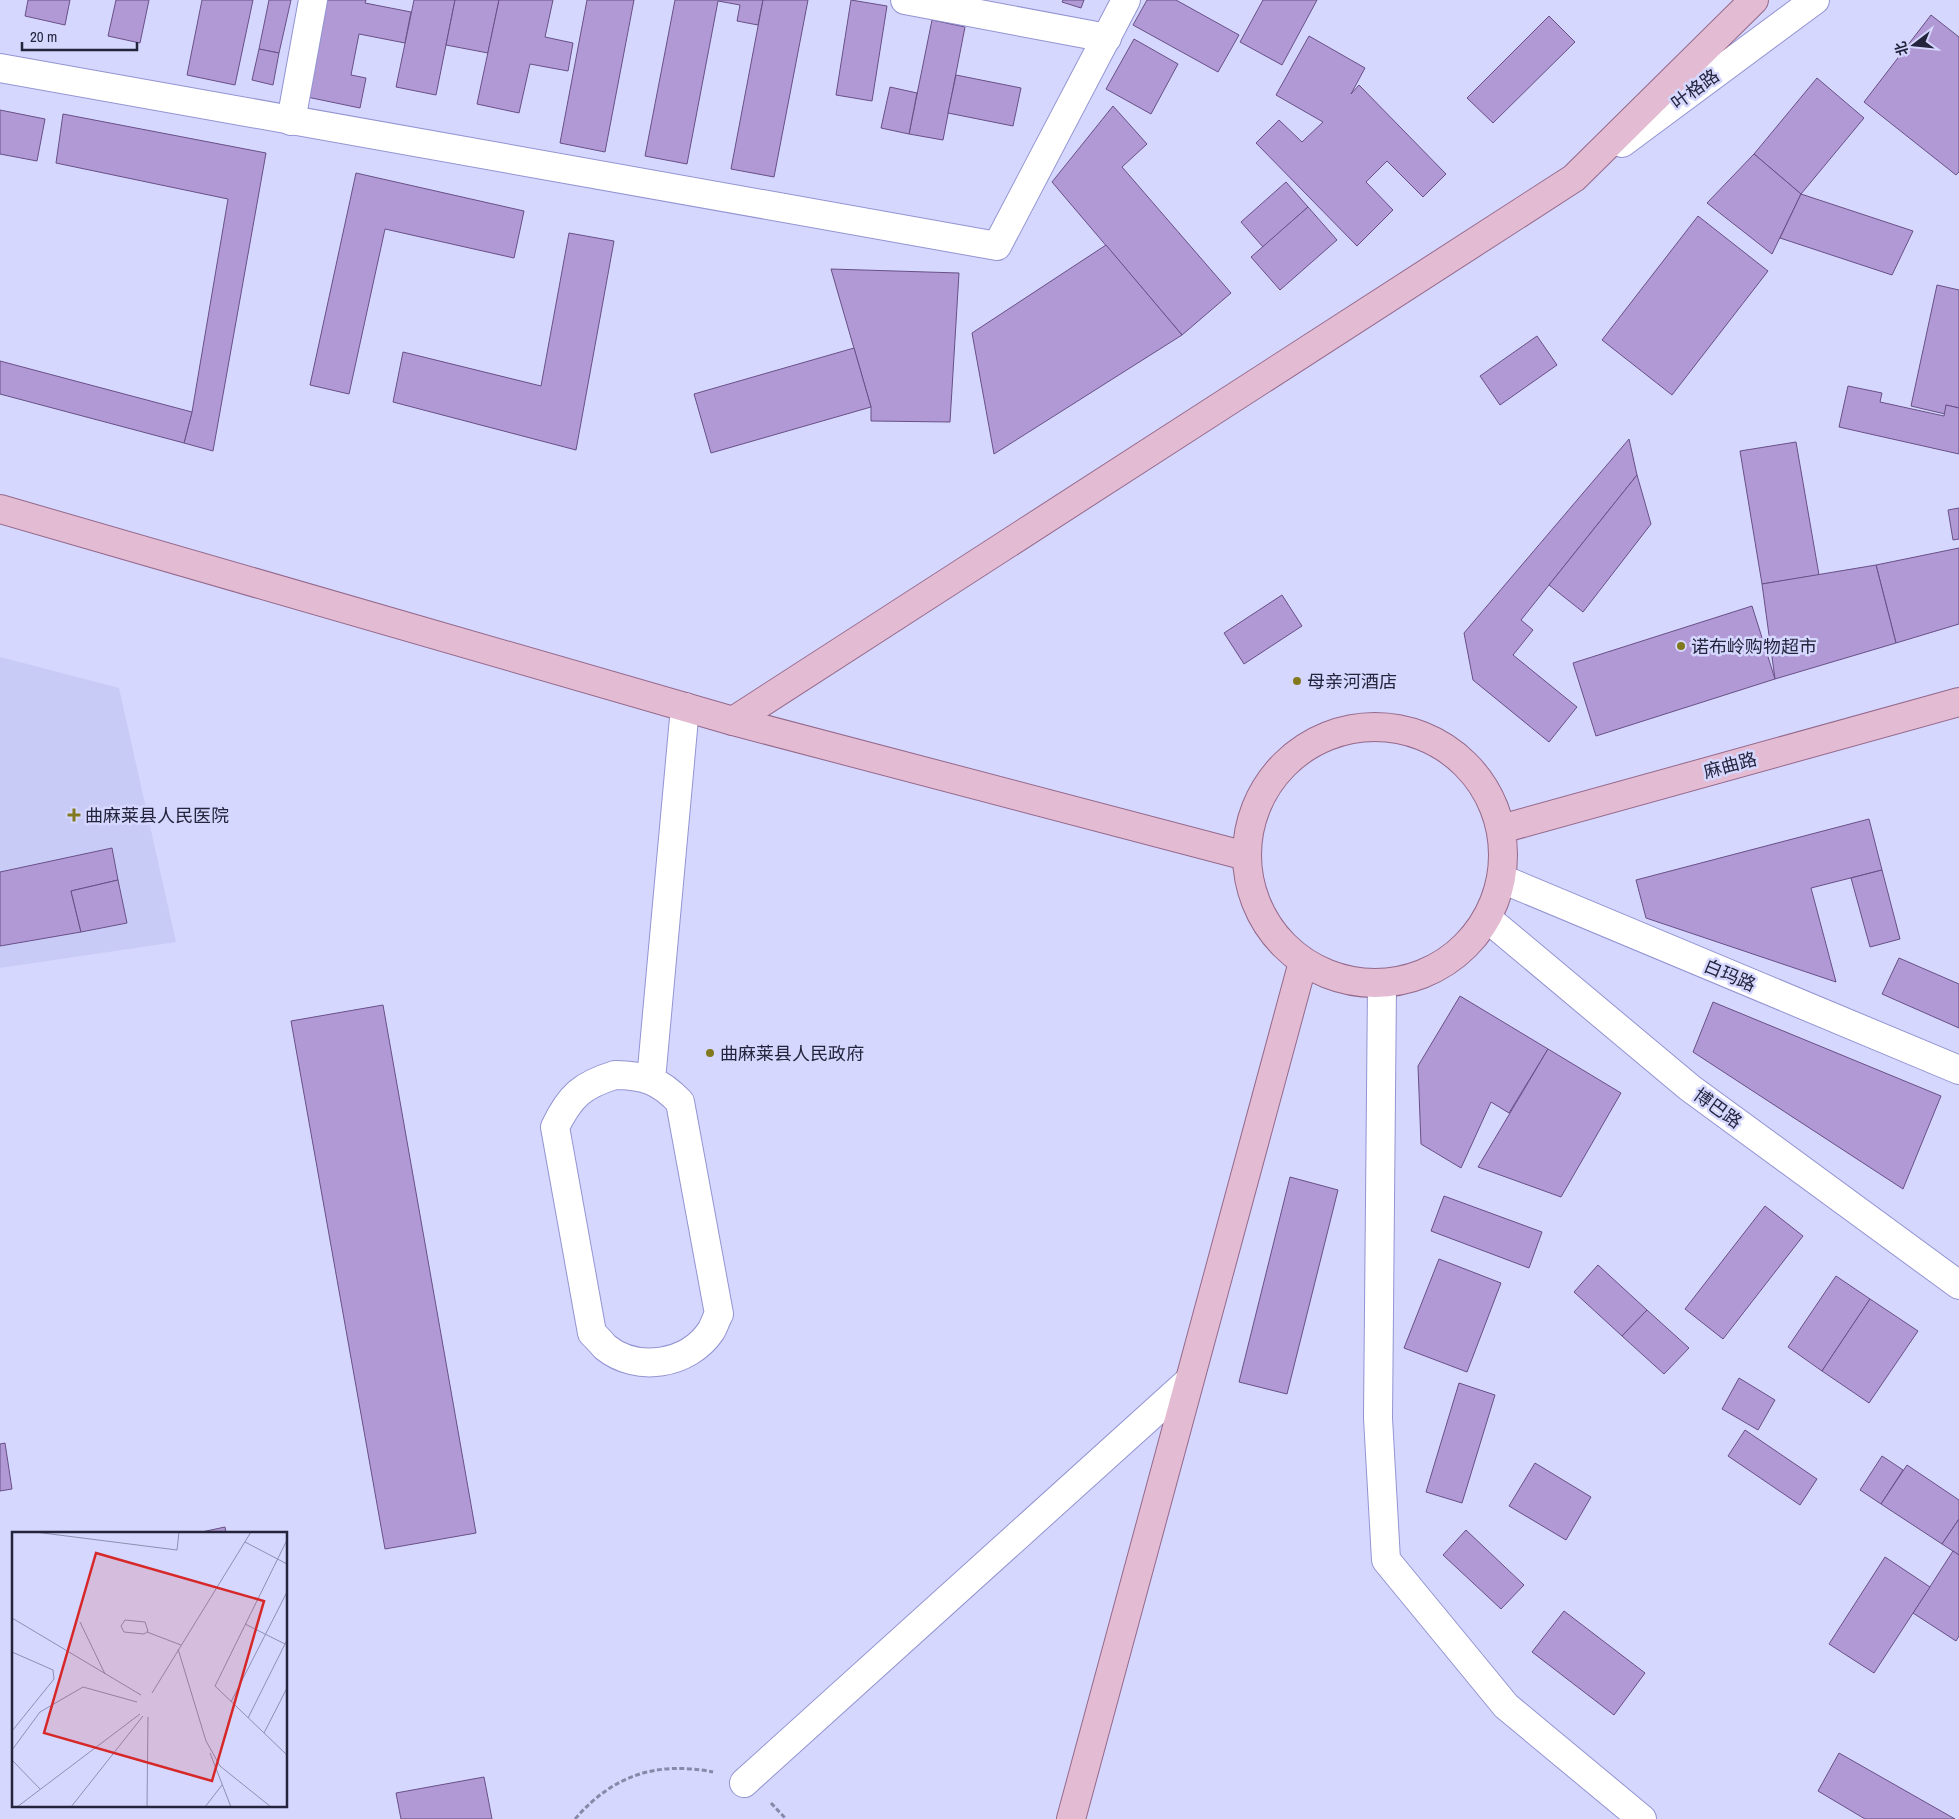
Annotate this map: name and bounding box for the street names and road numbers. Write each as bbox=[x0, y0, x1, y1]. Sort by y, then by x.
street label: 叶格路 bbox=[1666, 63, 1724, 115]
street label: 麻曲路 bbox=[1701, 746, 1759, 784]
street label: 白玛路 bbox=[1700, 953, 1760, 997]
street label: 博巴路 bbox=[1689, 1082, 1747, 1134]

